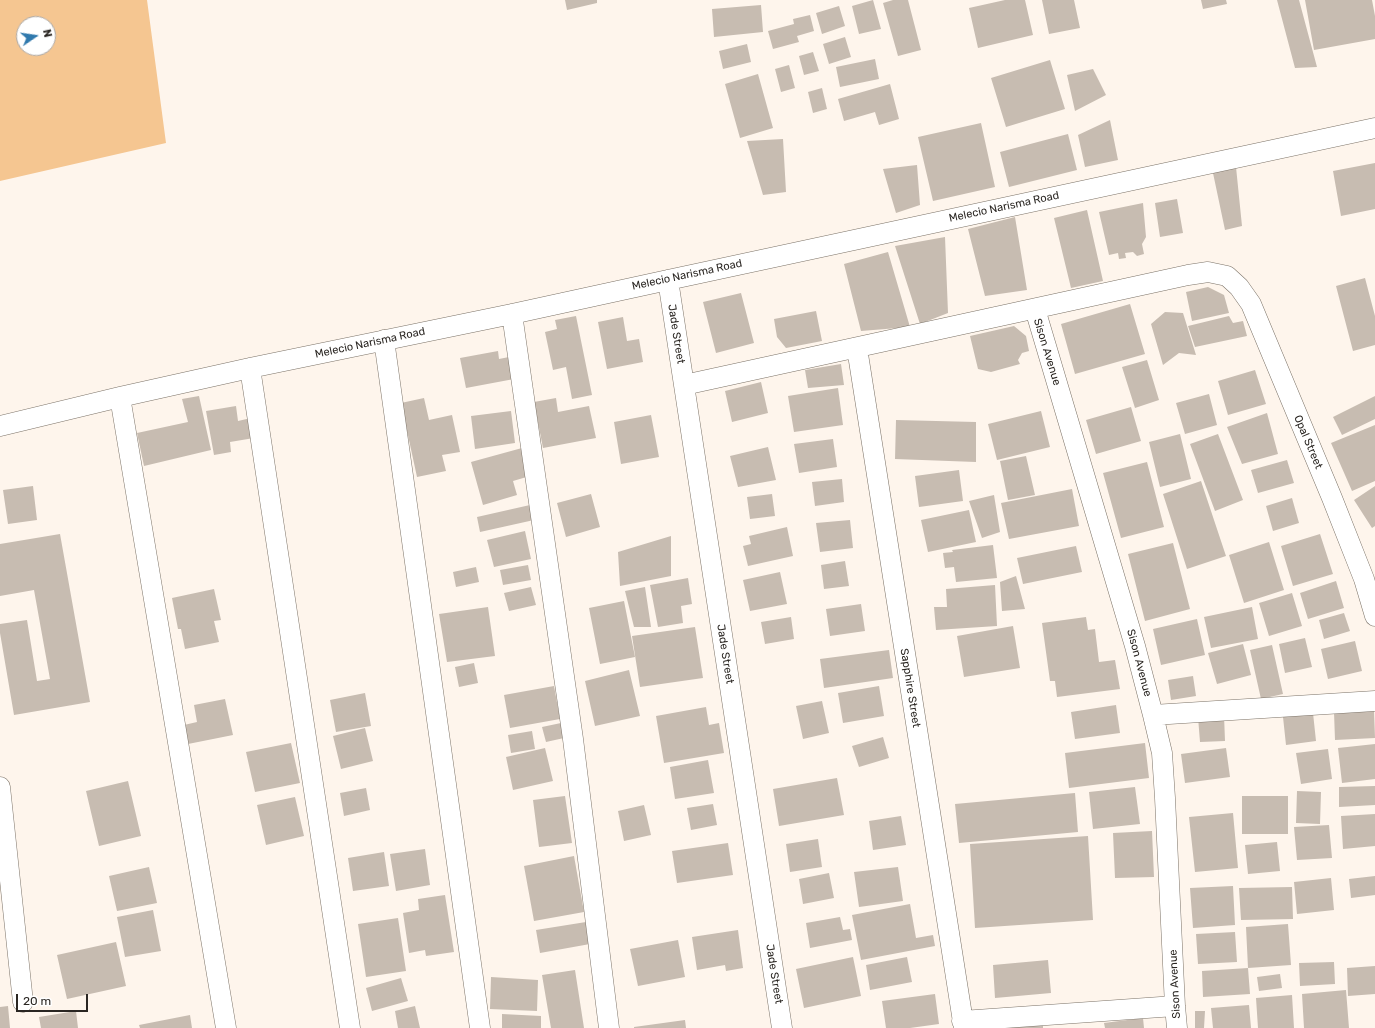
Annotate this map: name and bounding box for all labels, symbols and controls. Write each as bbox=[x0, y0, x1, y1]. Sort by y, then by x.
north arrow bbox=[16, 16, 56, 56]
text: N bbox=[40, 28, 54, 39]
street label: Melecio Narisma Road bbox=[948, 189, 1060, 225]
street label: Melecio Narisma Road bbox=[631, 257, 743, 293]
street label: Jade Street bbox=[665, 303, 687, 365]
street label: Sison Avenue bbox=[1031, 317, 1063, 387]
street label: Melecio Narisma Road bbox=[314, 325, 426, 361]
street label: Opal Street bbox=[1291, 413, 1325, 471]
street label: Jade Street bbox=[714, 623, 736, 685]
street label: Sison Avenue bbox=[1124, 628, 1154, 698]
street label: Sapphire Street bbox=[897, 647, 923, 729]
street label: Jade Street bbox=[763, 943, 785, 1005]
street label: Sison Avenue bbox=[1167, 949, 1183, 1019]
scale bar bbox=[18, 986, 90, 1012]
text: 20 m bbox=[23, 994, 51, 1008]

